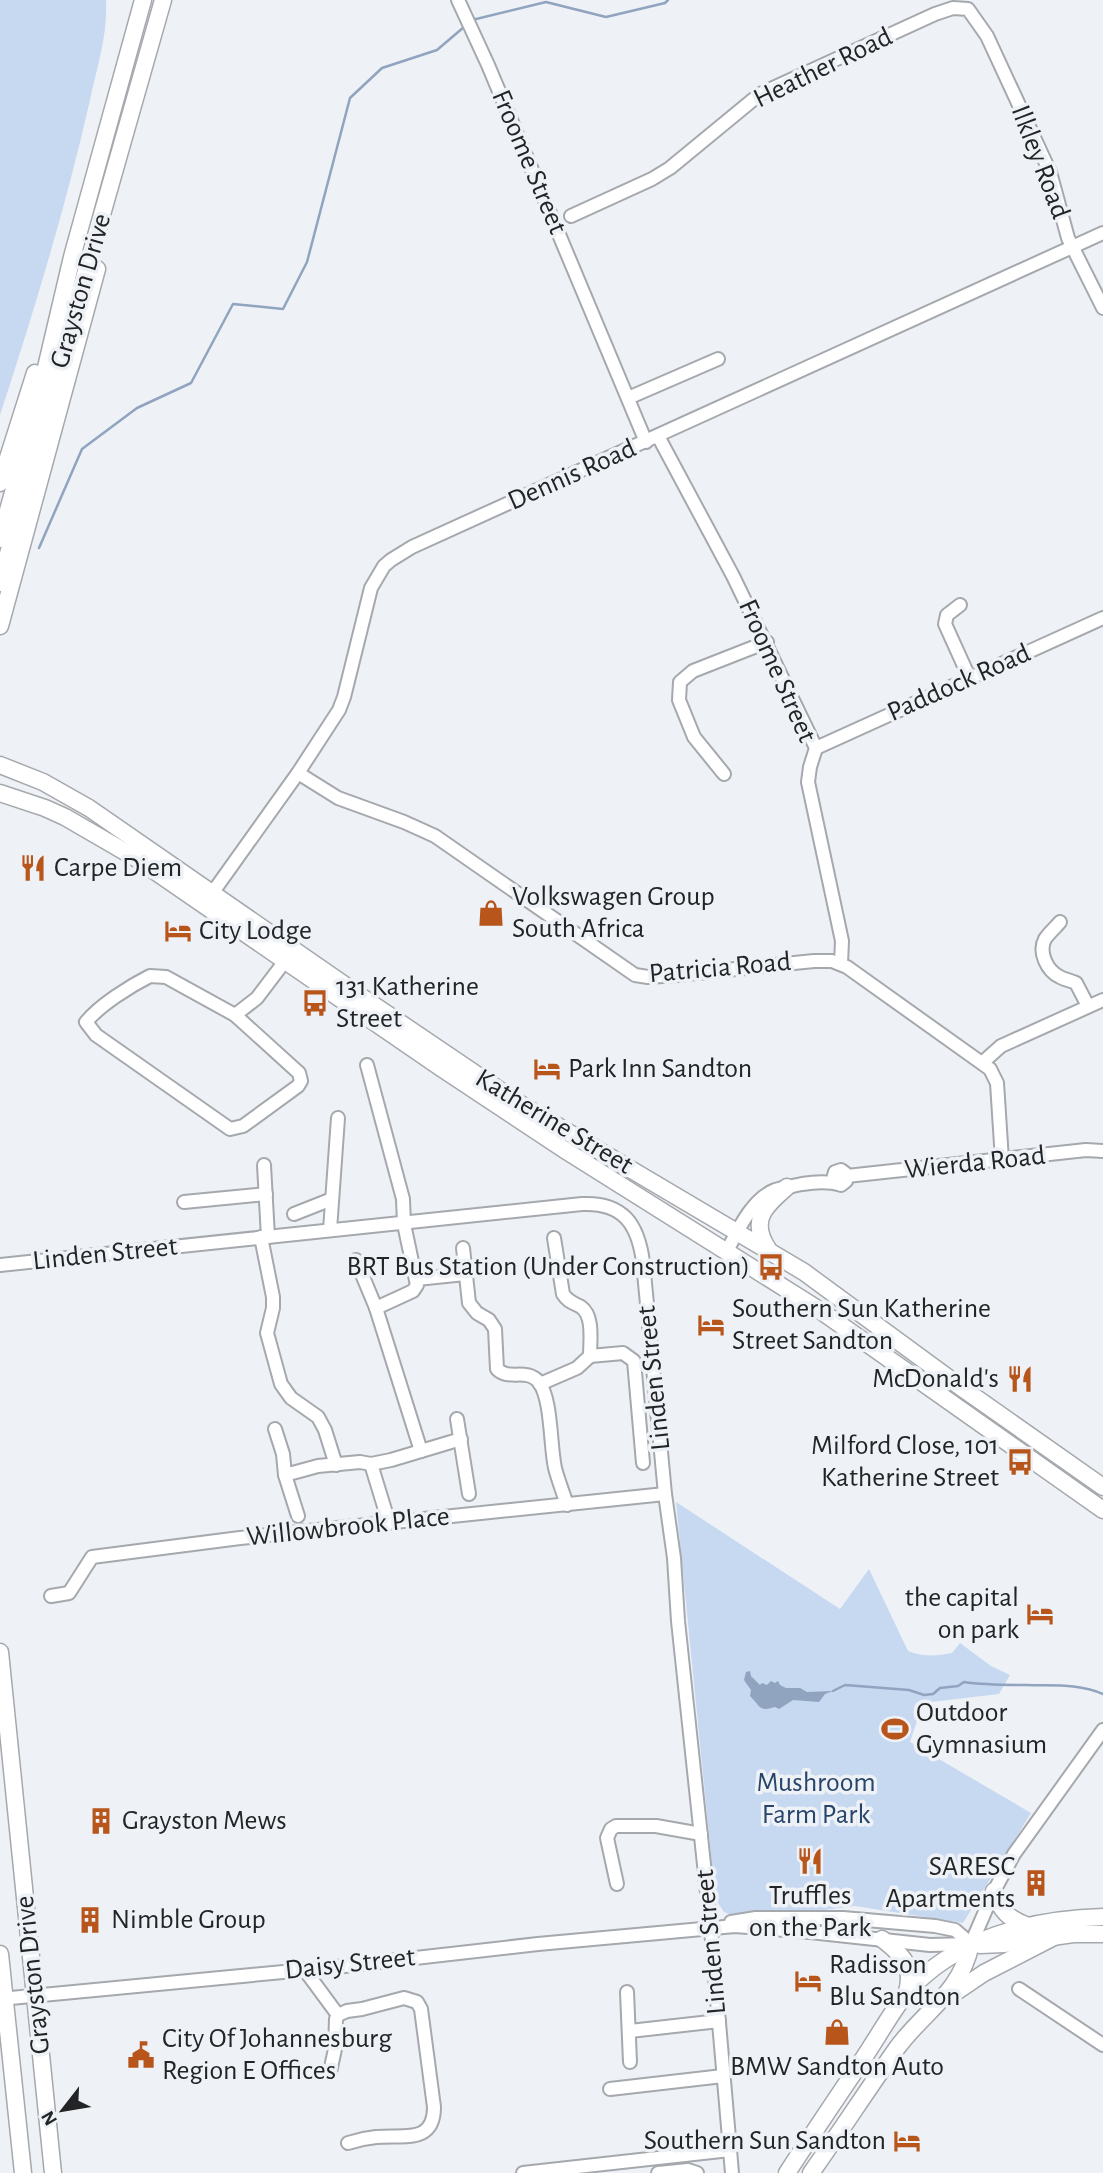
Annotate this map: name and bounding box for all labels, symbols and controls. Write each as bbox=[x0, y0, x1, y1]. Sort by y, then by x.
street label: Heather Road bbox=[749, 22, 897, 114]
street label: Froome Street bbox=[486, 86, 572, 238]
street label: Ilkley Road bbox=[1006, 101, 1074, 223]
street label: Grayston Drive bbox=[46, 211, 116, 371]
street label: Dennis Road bbox=[504, 434, 640, 516]
street label: Froome Street bbox=[733, 595, 821, 747]
street label: Paddock Road bbox=[883, 639, 1035, 727]
restaurant icon: Carpe Diem bbox=[18, 853, 48, 883]
place label: Carpe Diem bbox=[54, 854, 182, 882]
place label: Volkswagen Group South Africa bbox=[512, 883, 715, 943]
shop icon: Volkswagen Group South Africa bbox=[476, 898, 506, 928]
hotel icon: City Lodge bbox=[163, 916, 193, 946]
place label: City Lodge bbox=[199, 917, 312, 945]
street label: Patricia Road bbox=[648, 948, 792, 988]
place label: 131 Katherine Street bbox=[336, 973, 479, 1033]
bus stop icon: 131 Katherine Street bbox=[300, 988, 330, 1018]
hotel icon: Park Inn Sandton bbox=[532, 1054, 562, 1084]
place label: Park Inn Sandton bbox=[568, 1055, 752, 1083]
street label: Katherine Street bbox=[470, 1064, 638, 1180]
street label: Wierda Road bbox=[903, 1142, 1047, 1184]
street label: Linden Street bbox=[31, 1232, 179, 1276]
bus stop icon: BRT Bus Station (Under Construction) bbox=[756, 1252, 786, 1282]
place label: BRT Bus Station (Under Construction) bbox=[346, 1253, 750, 1281]
place label: Southern Sun Katherine Street Sandton bbox=[732, 1295, 991, 1355]
street label: Linden Street bbox=[632, 1304, 676, 1452]
hotel icon: Southern Sun Katherine Street Sandton bbox=[696, 1310, 726, 1340]
restaurant icon: McDonald's bbox=[1005, 1364, 1035, 1394]
place label: McDonald's bbox=[872, 1365, 999, 1393]
place label: Milford Close, 101 Katherine Street bbox=[811, 1432, 999, 1492]
bus stop icon: Milford Close, 101 Katherine Street bbox=[1005, 1447, 1035, 1477]
street label: Willowbrook Place bbox=[245, 1502, 451, 1552]
place label: the capital on park bbox=[905, 1584, 1019, 1644]
hotel icon: the capital on park bbox=[1025, 1599, 1055, 1629]
place label: Outdoor Gymnasium bbox=[916, 1699, 1047, 1759]
sports icon: Outdoor Gymnasium bbox=[880, 1714, 910, 1744]
park label: Mushroom Farm Park bbox=[756, 1769, 876, 1829]
building icon: Grayston Mews bbox=[86, 1806, 116, 1836]
place label: Grayston Mews bbox=[122, 1807, 287, 1835]
restaurant icon: Truffles on the Park bbox=[795, 1846, 825, 1876]
place label: SARESC Apartments bbox=[885, 1853, 1015, 1913]
street label: Linden Street bbox=[691, 1868, 731, 2016]
building icon: SARESC Apartments bbox=[1021, 1868, 1051, 1898]
place label: Truffles on the Park bbox=[749, 1882, 871, 1942]
street label: Grayston Drive bbox=[11, 1894, 55, 2056]
building icon: Nimble Group bbox=[75, 1905, 105, 1935]
place label: Nimble Group bbox=[111, 1906, 266, 1934]
street label: Daisy Street bbox=[284, 1943, 416, 1985]
place label: Radisson Blu Sandton bbox=[829, 1951, 961, 2011]
hotel icon: Radisson Blu Sandton bbox=[793, 1966, 823, 1996]
shop icon: BMW Sandton Auto bbox=[822, 2017, 852, 2047]
place label: City Of Johannesburg Region E Offices bbox=[162, 2025, 392, 2085]
public building icon: City Of Johannesburg Region E Offices bbox=[126, 2040, 156, 2070]
place label: BMW Sandton Auto bbox=[730, 2053, 944, 2081]
north arrow bbox=[28, 2075, 98, 2145]
text: N bbox=[38, 2107, 61, 2129]
hotel icon: Southern Sun Sandton bbox=[892, 2126, 922, 2156]
place label: Southern Sun Sandton bbox=[644, 2127, 886, 2155]

